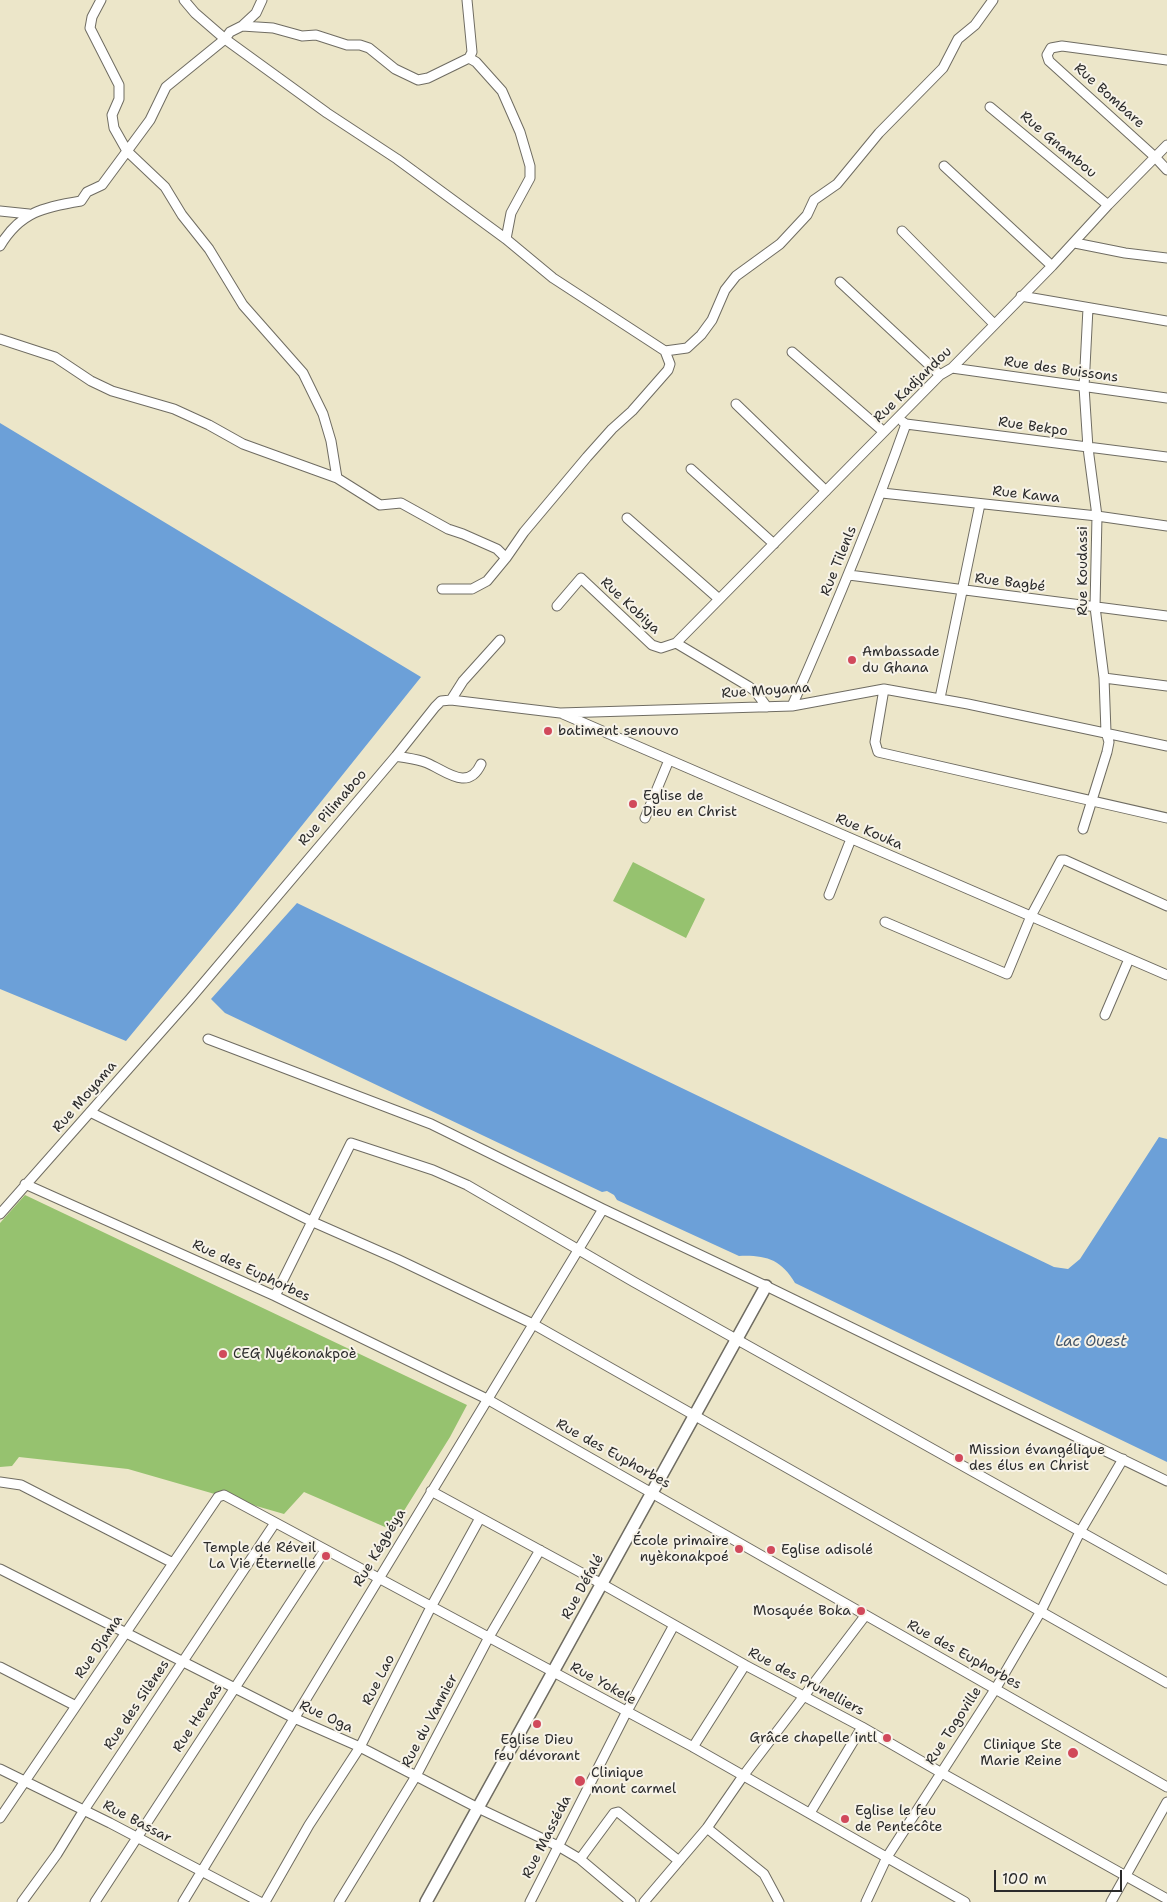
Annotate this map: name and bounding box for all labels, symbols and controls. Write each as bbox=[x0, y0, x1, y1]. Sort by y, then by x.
street label: Rue Bombare bbox=[1070, 60, 1148, 132]
street label: Rue Gnambou bbox=[1016, 108, 1100, 182]
street label: Rue Kadjandou bbox=[870, 343, 956, 427]
street label: Rue des Buissons bbox=[1003, 354, 1119, 386]
street label: Rue Bekpo bbox=[997, 414, 1069, 440]
street label: Rue Kawa bbox=[991, 483, 1061, 507]
street label: Rue Tilenls bbox=[817, 524, 861, 598]
street label: Rue Koudassi bbox=[1075, 526, 1091, 616]
street label: Rue Bagbé bbox=[974, 570, 1046, 596]
street label: Rue Kobiya bbox=[597, 574, 663, 638]
place label: Ambassade du Ghana bbox=[862, 644, 940, 676]
marker: Ambassade du Ghana bbox=[846, 654, 858, 666]
street label: Rue Moyama bbox=[721, 680, 811, 702]
place label: batiment senouvo bbox=[558, 723, 679, 739]
marker: batiment senouvo bbox=[542, 725, 554, 737]
street label: Rue Pilimaboo bbox=[295, 766, 371, 850]
place label: Eglise de Dieu en Christ bbox=[643, 788, 737, 820]
marker: Eglise de Dieu en Christ bbox=[627, 798, 639, 810]
street label: Rue Kouka bbox=[833, 810, 905, 854]
street label: Rue Moyama bbox=[49, 1058, 121, 1136]
street label: Rue des Euphorbes bbox=[189, 1236, 313, 1306]
water label: Lac Ouest bbox=[1055, 1333, 1127, 1351]
place label: CEG Nyékonakpoè bbox=[233, 1346, 357, 1362]
marker: CEG Nyékonakpoè bbox=[217, 1348, 229, 1360]
street label: Rue des Euphorbes bbox=[553, 1416, 673, 1492]
place label: Mission évangélique des élus en Christ bbox=[969, 1442, 1105, 1474]
marker: Mission évangélique des élus en Christ bbox=[953, 1452, 965, 1464]
street label: Rue Kégbéya bbox=[350, 1506, 410, 1590]
place label: École primaire nyèkonakpoé bbox=[633, 1533, 729, 1565]
place label: Temple de Réveil La Vie Éternelle bbox=[203, 1540, 316, 1572]
place label: Eglise adisolé bbox=[781, 1542, 873, 1558]
marker: École primaire nyèkonakpoé bbox=[733, 1543, 745, 1555]
marker: Eglise adisolé bbox=[765, 1544, 777, 1556]
marker: Temple de Réveil La Vie Éternelle bbox=[320, 1550, 332, 1562]
street label: Rue Défalé bbox=[558, 1551, 608, 1623]
place label: Mosquée Boka bbox=[753, 1603, 851, 1619]
marker: Mosquée Boka bbox=[855, 1605, 867, 1617]
street label: Rue Djama bbox=[72, 1612, 126, 1682]
street label: Rue des Euphorbes bbox=[904, 1617, 1024, 1693]
street label: Rue des Prunelliers bbox=[745, 1644, 867, 1720]
street label: Rue Lao bbox=[359, 1652, 399, 1708]
street label: Rue des Silènes bbox=[101, 1657, 173, 1753]
street label: Rue Yokele bbox=[567, 1659, 639, 1709]
street label: Rue du Vannier bbox=[398, 1671, 462, 1771]
street label: Rue Heveas bbox=[170, 1681, 226, 1755]
street label: Rue Togoville bbox=[923, 1684, 985, 1768]
street label: Rue Oga bbox=[296, 1697, 356, 1737]
marker: Eglise Dieu feu dévorant bbox=[531, 1718, 543, 1730]
place label: Grâce chapelle intl bbox=[749, 1730, 877, 1746]
place label: Eglise Dieu feu dévorant bbox=[494, 1732, 580, 1764]
marker: Grâce chapelle intl bbox=[881, 1732, 893, 1744]
place label: Clinique Ste Marie Reine bbox=[980, 1737, 1062, 1770]
marker: Clinique Ste Marie Reine bbox=[1066, 1746, 1080, 1760]
place label: Clinique mont carmel bbox=[591, 1765, 676, 1798]
marker: Clinique mont carmel bbox=[573, 1774, 587, 1788]
street label: Rue Masséda bbox=[519, 1793, 575, 1881]
street label: Rue Bassar bbox=[100, 1797, 174, 1847]
place label: Eglise le feu de Pentecôte bbox=[855, 1803, 943, 1835]
marker: Eglise le feu de Pentecôte bbox=[839, 1813, 851, 1825]
scale bar bbox=[997, 1860, 1124, 1892]
text: 100 m bbox=[1002, 1869, 1047, 1889]

